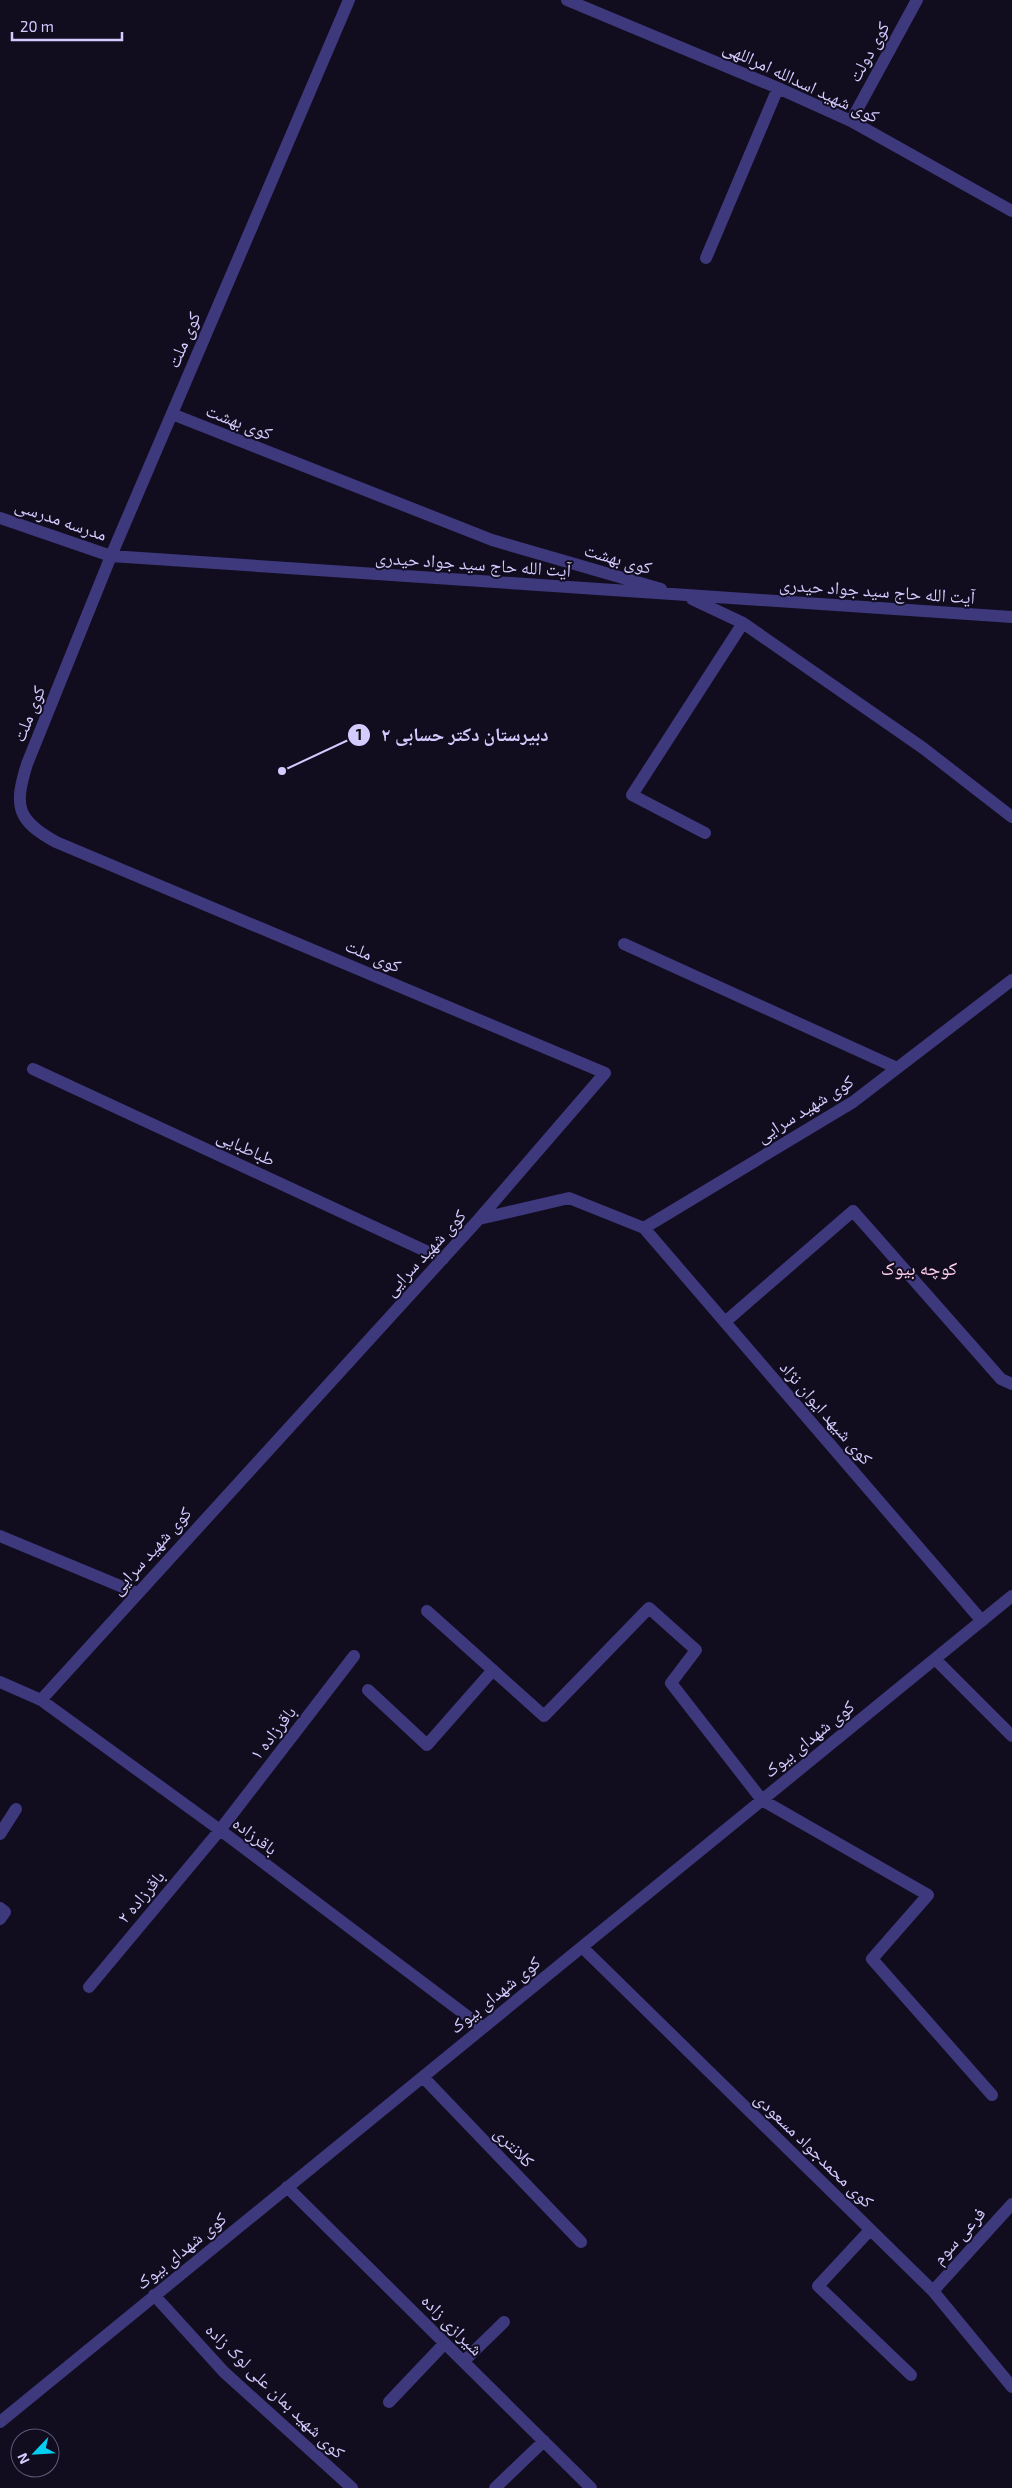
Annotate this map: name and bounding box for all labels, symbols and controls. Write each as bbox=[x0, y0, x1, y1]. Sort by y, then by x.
scale bar bbox=[12, 10, 122, 42]
text: 20 m bbox=[20, 17, 54, 35]
street label: کوی دولت bbox=[843, 17, 895, 86]
street label: کوی شهید اسدالله امراللهی bbox=[720, 35, 883, 128]
street label: کوی ملت bbox=[162, 308, 206, 371]
street label: کوی بهشت bbox=[203, 398, 276, 445]
street label: مدرسه مدرسی bbox=[12, 493, 110, 546]
street label: کوی بهشت bbox=[582, 538, 655, 579]
street label: آیت الله حاج سید جواد حیدری bbox=[374, 545, 572, 583]
street label: آیت الله حاج سید جواد حیدری bbox=[778, 572, 976, 610]
street label: کوی ملت bbox=[7, 682, 50, 745]
callout: دبیرستان دکتر حسابی ۲ bbox=[347, 718, 558, 752]
text: دبیرستان دکتر حسابی ۲ bbox=[382, 722, 548, 746]
text: 1 bbox=[356, 725, 362, 743]
street label: کوی ملت bbox=[342, 934, 405, 978]
street label: کوی شهید سرایی bbox=[752, 1069, 858, 1148]
street label: طباطبایی bbox=[213, 1124, 279, 1171]
street label: کوی شهید سرایی bbox=[378, 1204, 471, 1301]
district label: کوچه بیوک bbox=[881, 1256, 957, 1280]
street label: کوی شیهد ایوان نژاد bbox=[775, 1356, 878, 1470]
street label: کوی شهید سرایی bbox=[105, 1501, 197, 1599]
street label: کوی شهدای بیوک bbox=[758, 1695, 859, 1782]
street label: باقرزاده ۱ bbox=[244, 1701, 301, 1764]
street label: باقرزاده bbox=[229, 1811, 282, 1860]
street label: باقرزاده ۲ bbox=[112, 1865, 169, 1928]
street label: کوی شهدای بیوک bbox=[444, 1951, 545, 2038]
street label: کوی محمدجواد مسعودی bbox=[750, 2087, 879, 2213]
street label: کلانتری bbox=[489, 2121, 540, 2172]
street label: فرعی سوم bbox=[927, 2202, 991, 2270]
street label: کوی شهدای بیوک bbox=[130, 2207, 231, 2294]
street label: شیرازی زاده bbox=[417, 2289, 488, 2360]
street label: کوی شهید بمان علی لوک زاده bbox=[201, 2318, 350, 2464]
north arrow bbox=[10, 2428, 60, 2478]
text: N bbox=[13, 2451, 33, 2467]

